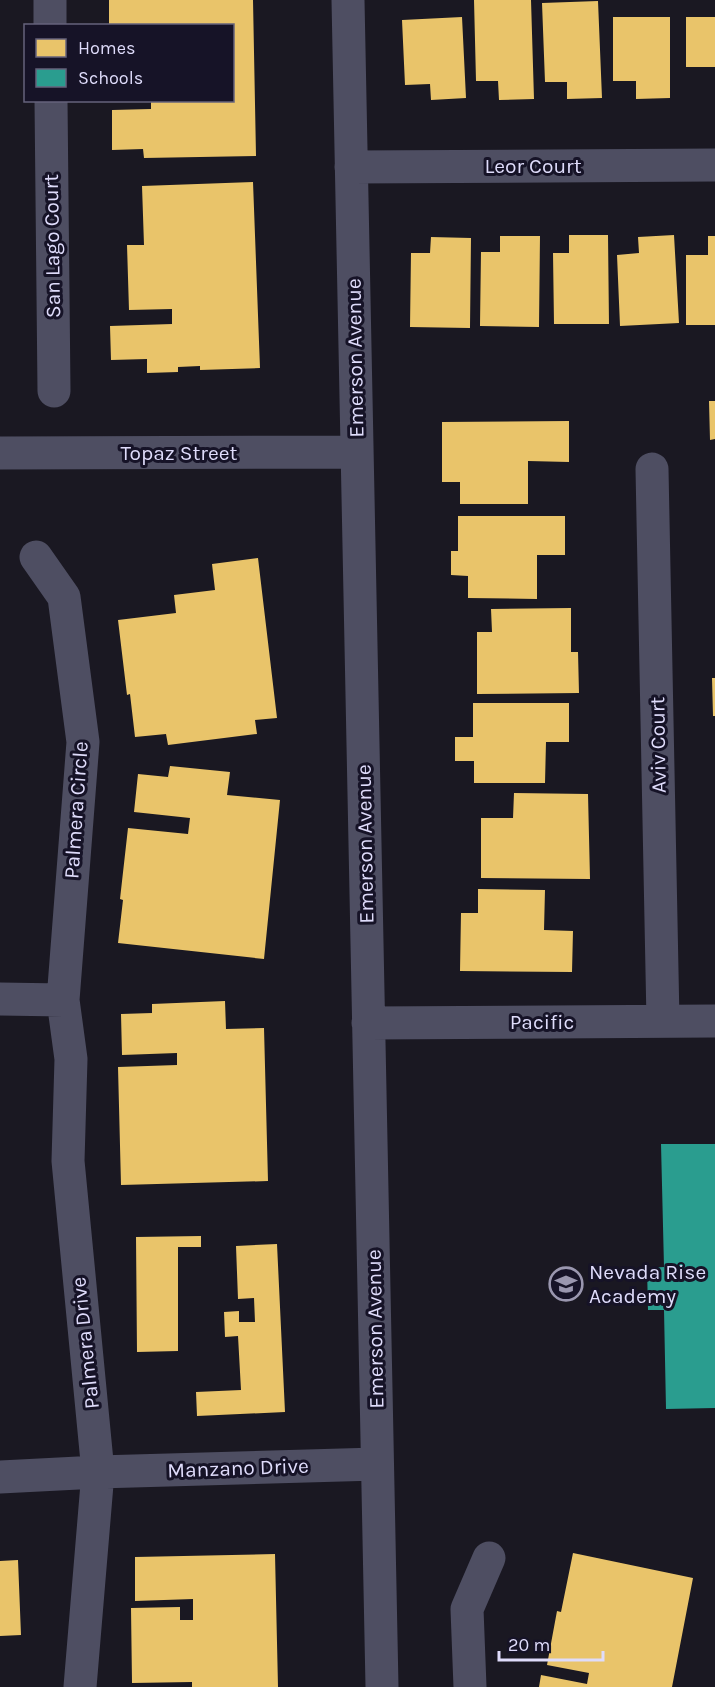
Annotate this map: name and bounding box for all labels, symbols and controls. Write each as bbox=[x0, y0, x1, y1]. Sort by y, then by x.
legend bbox=[24, 24, 234, 102]
text: Homes bbox=[78, 37, 135, 59]
text: Schools bbox=[78, 67, 143, 89]
street label: Leor Court bbox=[484, 154, 582, 178]
street label: San Lago Court bbox=[39, 174, 65, 318]
street label: Emerson Avenue bbox=[342, 278, 368, 438]
street label: Topaz Street bbox=[121, 441, 237, 465]
street label: Aviv Court bbox=[645, 696, 671, 793]
street label: Palmera Circle bbox=[59, 740, 93, 880]
street label: Emerson Avenue bbox=[352, 764, 378, 924]
street label: Pacific bbox=[510, 1010, 574, 1034]
street label: Emerson Avenue bbox=[362, 1249, 388, 1409]
place label: Nevada Rise Academy bbox=[589, 1260, 706, 1308]
school or university icon: Nevada Rise Academy bbox=[548, 1266, 584, 1302]
street label: Palmera Drive bbox=[66, 1276, 104, 1410]
street label: Manzano Drive bbox=[167, 1454, 309, 1482]
scale bar bbox=[499, 1624, 602, 1662]
text: 20 m bbox=[508, 1634, 550, 1656]

